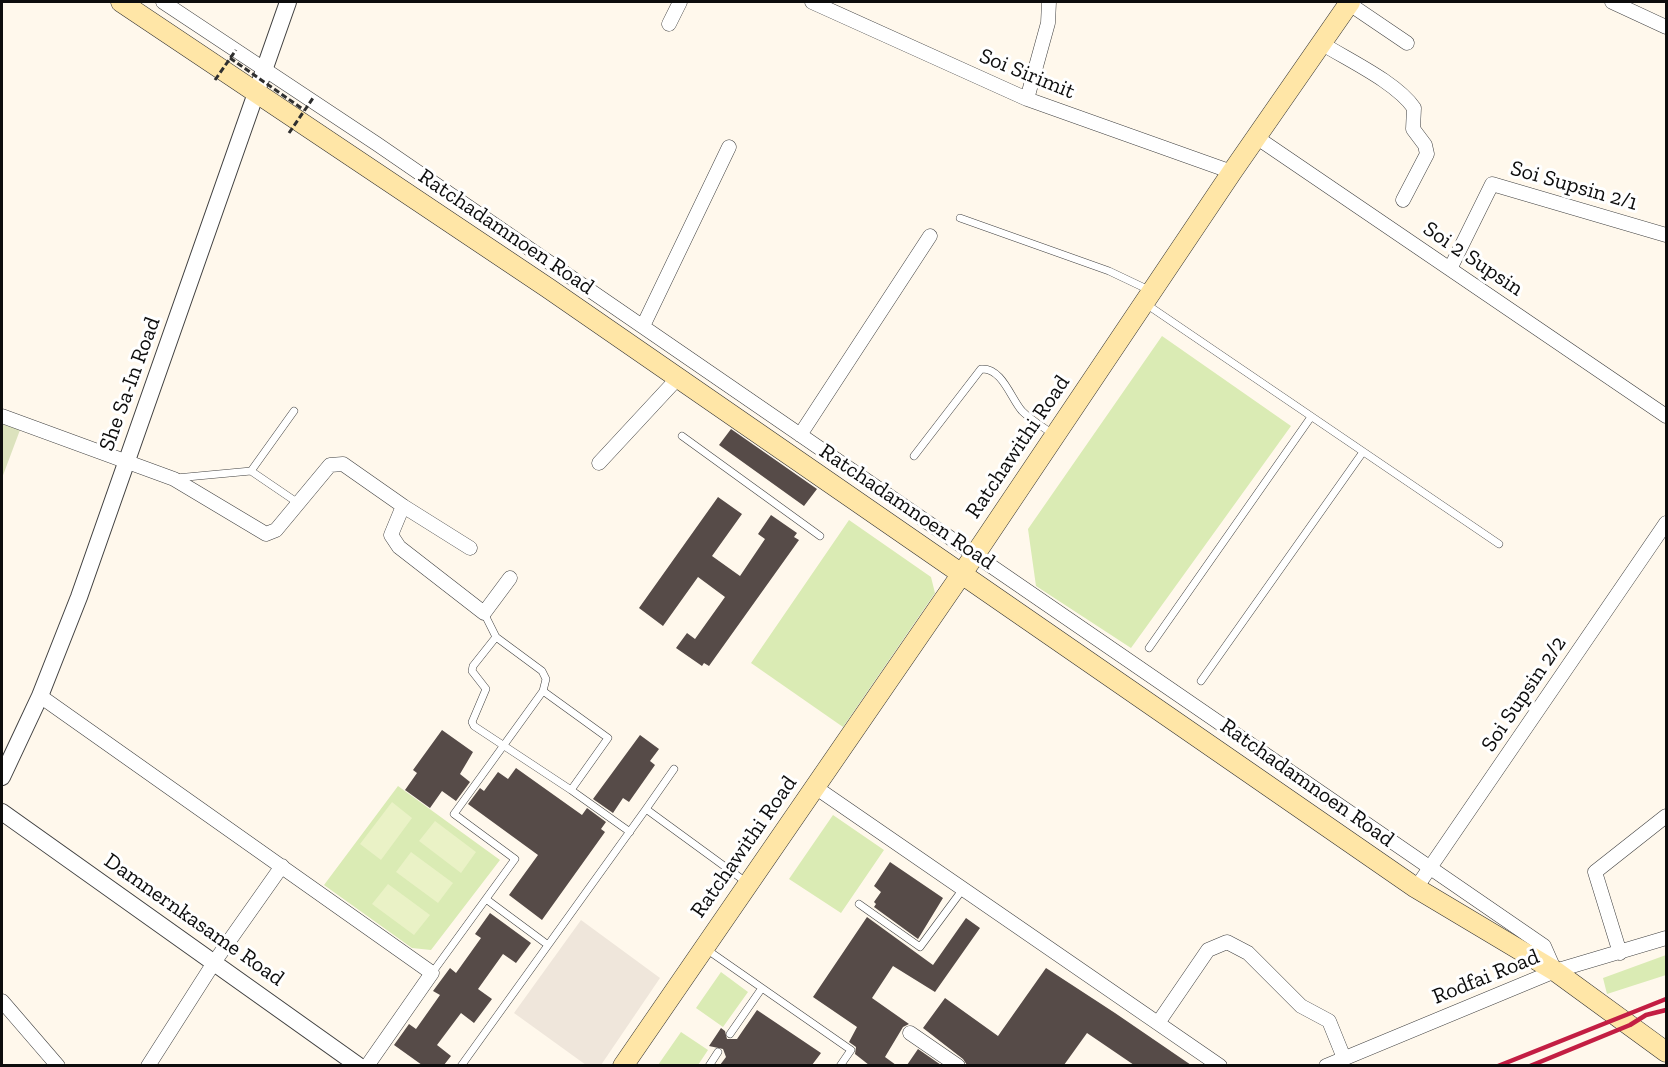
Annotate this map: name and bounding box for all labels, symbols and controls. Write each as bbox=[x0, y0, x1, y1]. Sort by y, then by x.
street label: Soi Sirimit bbox=[975, 43, 1079, 105]
street label: Soi Supsin 2/1 bbox=[1507, 155, 1641, 217]
street label: Ratchadamnoen Road bbox=[413, 163, 599, 301]
street label: Soi 2 Supsin bbox=[1418, 216, 1528, 302]
street label: She Sa-In Road bbox=[94, 313, 166, 455]
street label: Ratchawithi Road bbox=[960, 370, 1076, 524]
street label: Ratchadamnoen Road bbox=[814, 438, 1000, 576]
street label: Soi Supsin 2/2 bbox=[1476, 631, 1572, 757]
street label: Ratchadamnoen Road bbox=[1215, 713, 1399, 853]
street label: Ratchawithi Road bbox=[685, 771, 803, 923]
street label: Damnernkasame Road bbox=[99, 848, 289, 992]
street label: Rodfai Road bbox=[1429, 944, 1543, 1010]

